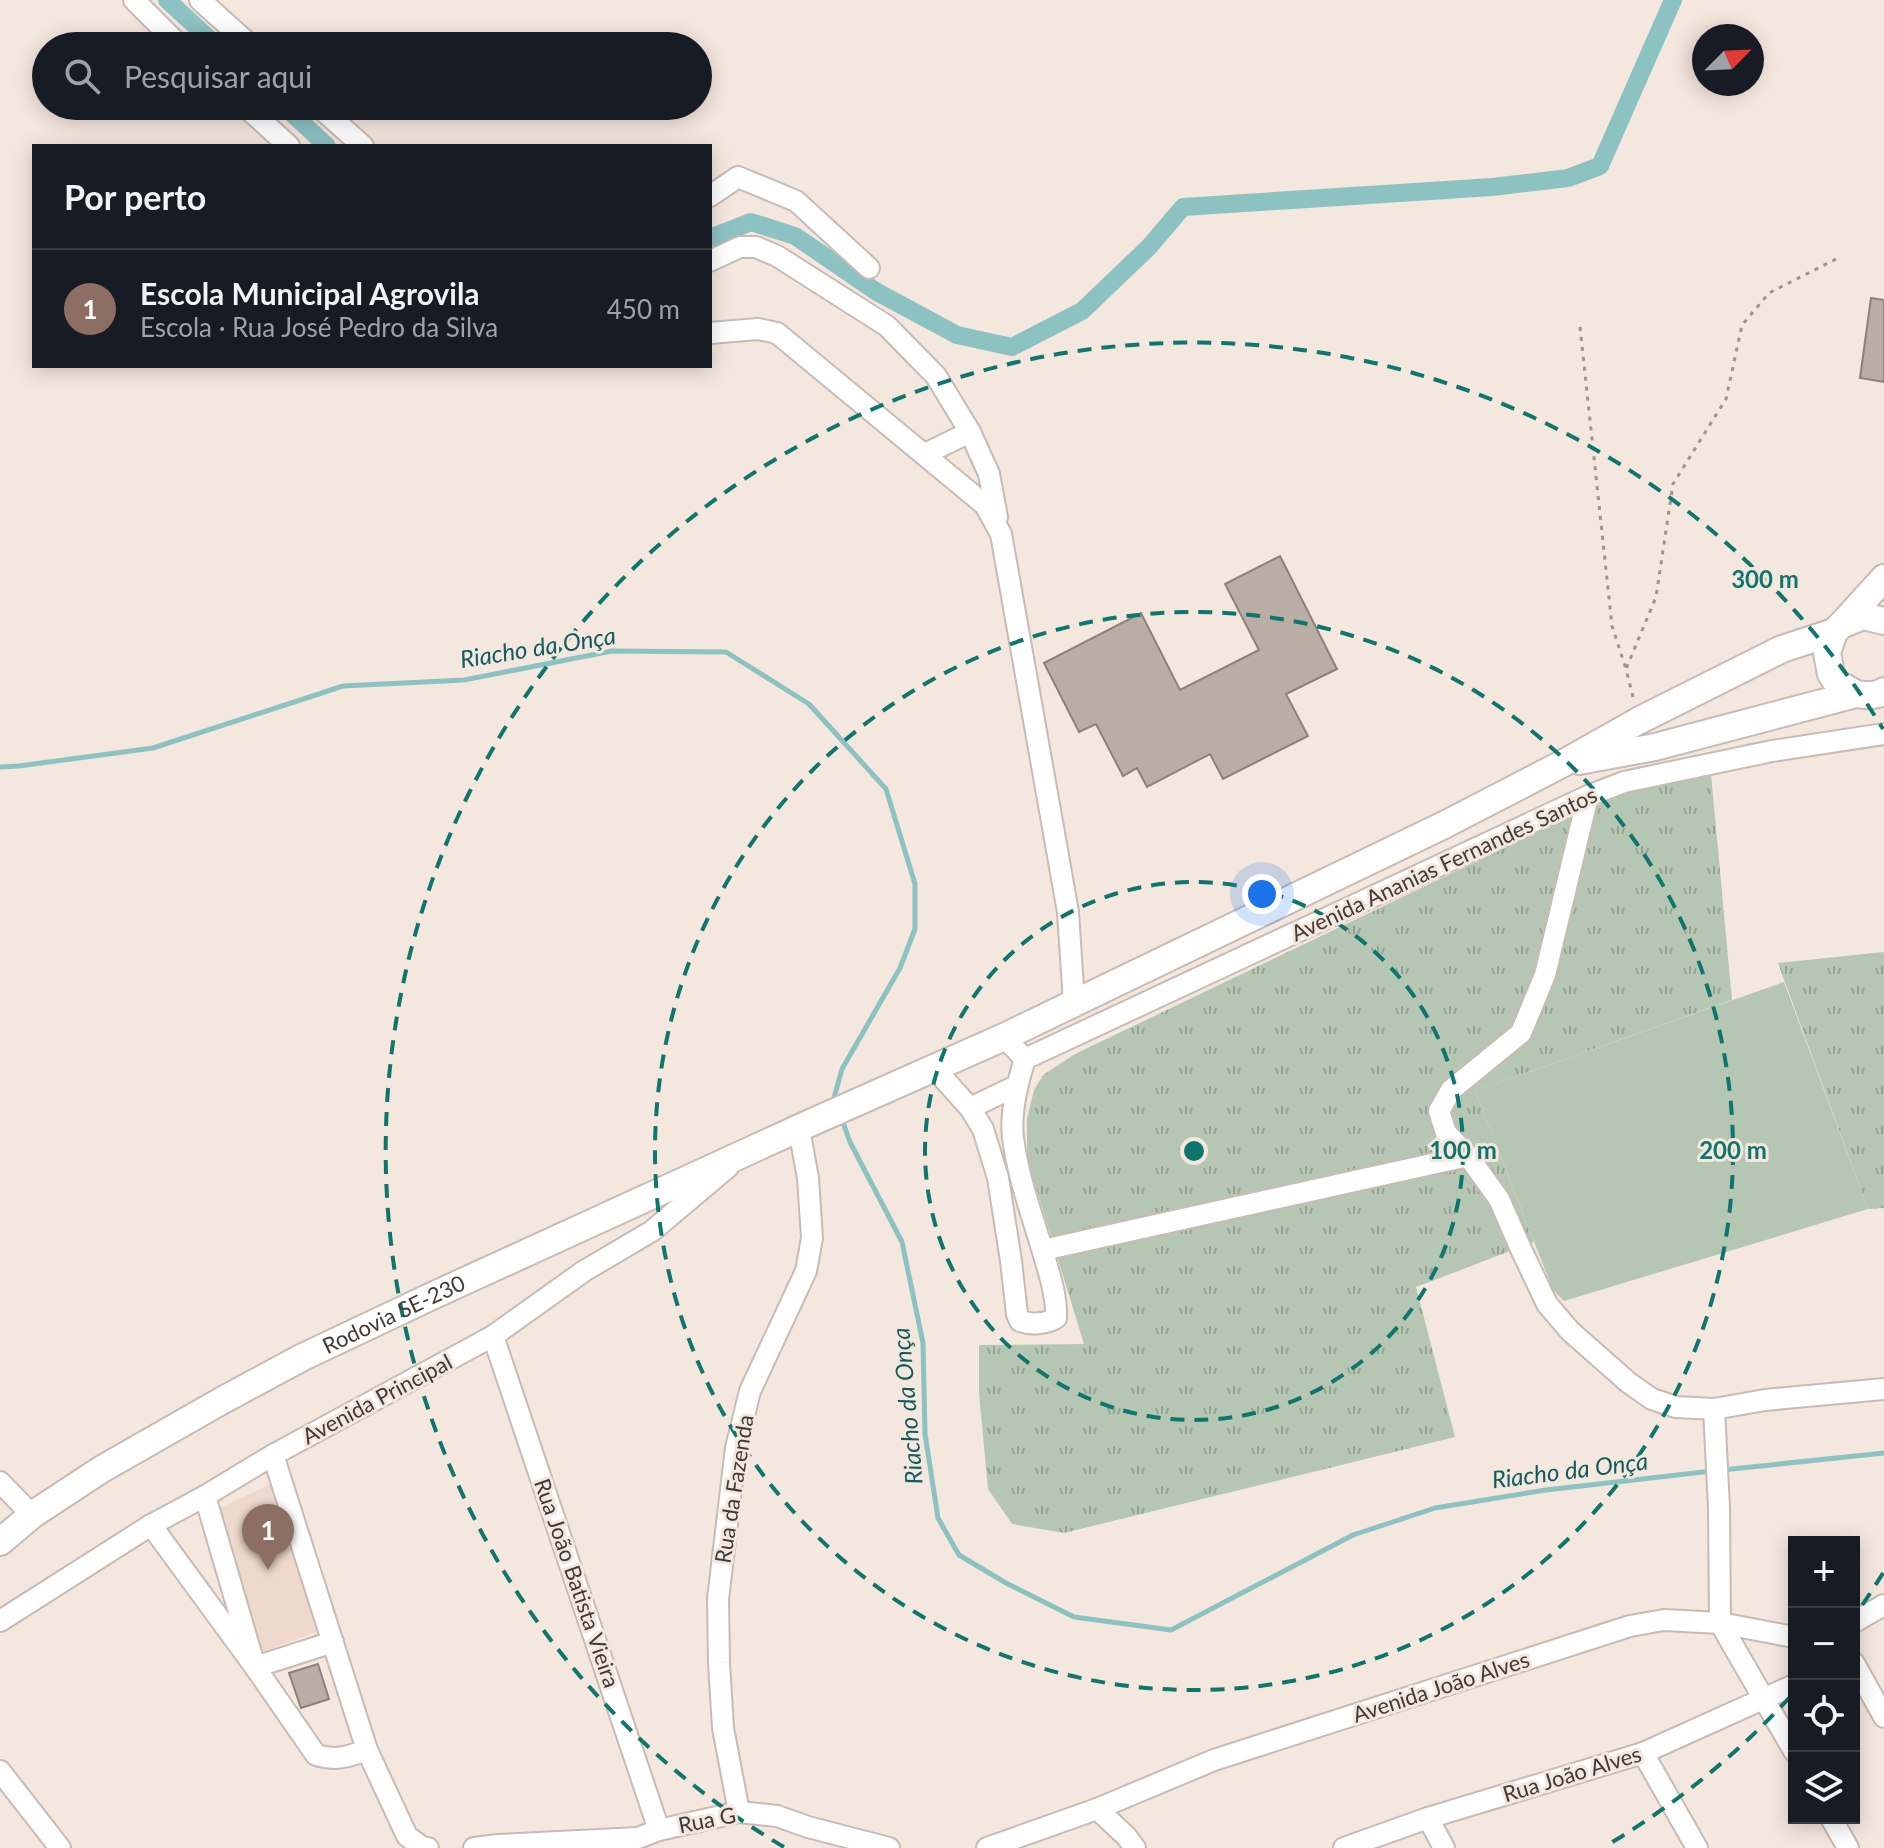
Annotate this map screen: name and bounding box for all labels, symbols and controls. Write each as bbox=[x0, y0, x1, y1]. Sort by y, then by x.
north arrow bbox=[1692, 24, 1764, 96]
search box bbox=[32, 32, 712, 120]
icon: search bbox=[60, 54, 104, 98]
text: Pesquisar aqui bbox=[124, 58, 312, 94]
text: Por perto bbox=[64, 176, 206, 217]
text: Escola Municipal Agrovila bbox=[140, 275, 480, 311]
text: 1 bbox=[82, 293, 98, 325]
text: 450 m bbox=[607, 293, 680, 325]
text: Escola · Rua José Pedro da Silva bbox=[140, 311, 498, 343]
text: 300 m bbox=[1731, 564, 1799, 593]
water label: Riacho da Onça bbox=[458, 620, 618, 673]
street label: Avenida Ananias Fernandes Santos bbox=[1287, 781, 1601, 946]
your location bbox=[1242, 874, 1282, 914]
text: 100 m bbox=[1429, 1135, 1497, 1164]
text: 200 m bbox=[1699, 1135, 1767, 1164]
centre of rings bbox=[1180, 1137, 1208, 1165]
street label: Rodovia SE-230 bbox=[318, 1269, 469, 1359]
water label: Riacho da Onça bbox=[885, 1327, 928, 1486]
street label: Avenida Principal bbox=[297, 1348, 456, 1449]
street label: Rua da Fazenda bbox=[708, 1413, 759, 1565]
water label: Riacho da Onça bbox=[1490, 1446, 1650, 1493]
street label: Rua João Batista Vieira bbox=[529, 1475, 626, 1691]
pin: 1 bbox=[242, 1504, 294, 1570]
map controls bbox=[1788, 1536, 1860, 1824]
button: + bbox=[1788, 1536, 1860, 1608]
button: − bbox=[1788, 1608, 1860, 1680]
street label: Avenida João Alves bbox=[1349, 1645, 1533, 1728]
button: locate bbox=[1788, 1680, 1860, 1752]
street label: Rua João Alves bbox=[1499, 1740, 1644, 1807]
button: layers bbox=[1788, 1752, 1860, 1824]
street label: Rua G bbox=[676, 1801, 738, 1838]

